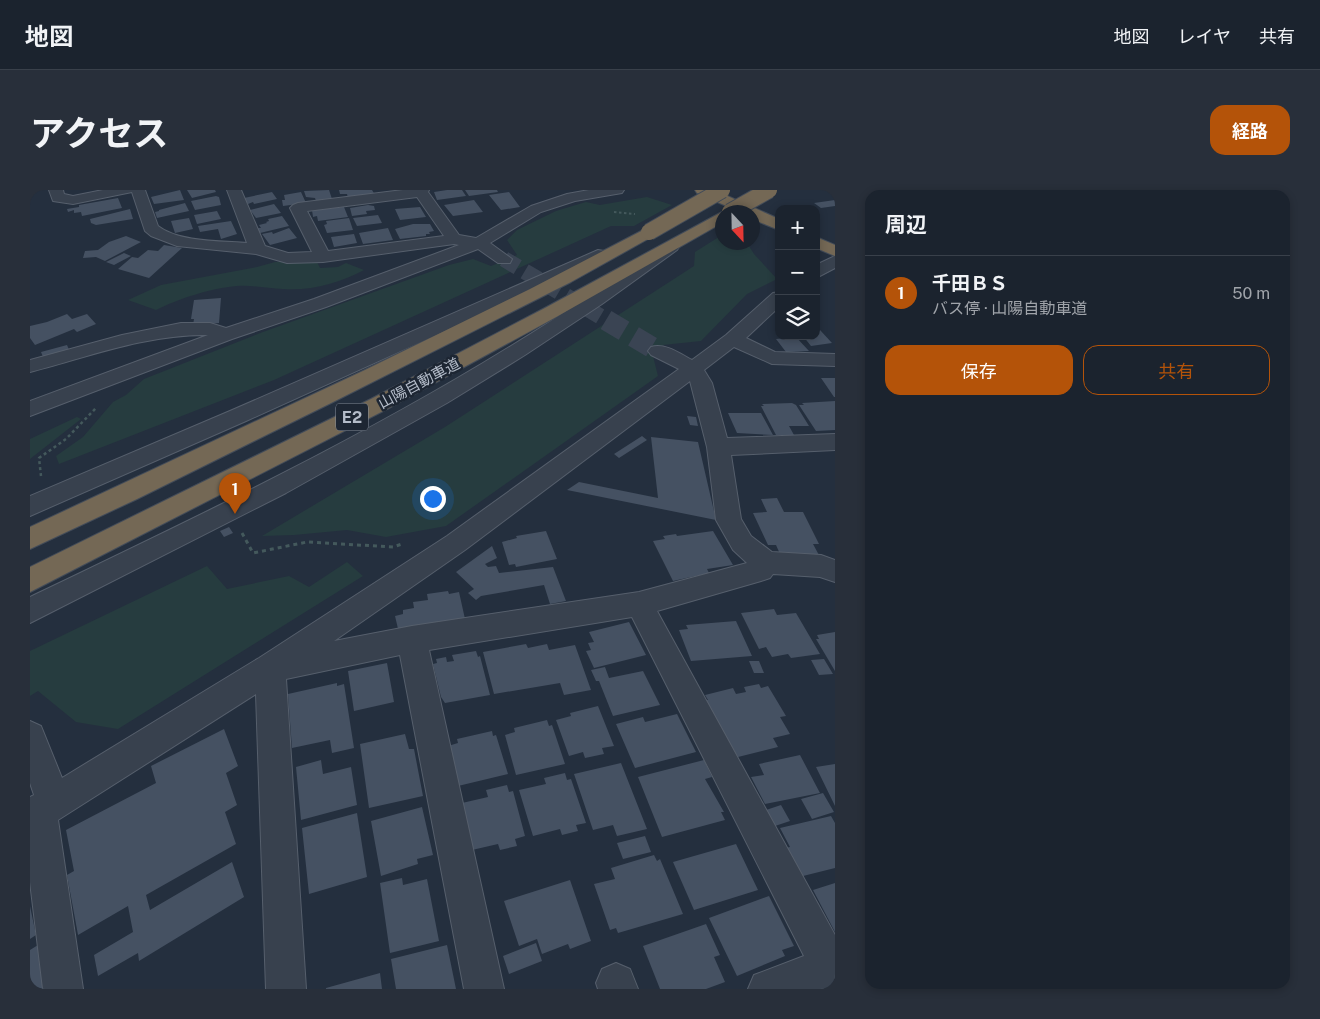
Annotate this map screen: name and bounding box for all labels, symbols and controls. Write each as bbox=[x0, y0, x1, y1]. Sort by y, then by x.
text: 地図 bbox=[25, 22, 73, 50]
text: 地図 bbox=[1114, 26, 1150, 47]
text: レイヤ bbox=[1178, 26, 1231, 47]
text: 共有 bbox=[1259, 26, 1295, 47]
button: 経路 bbox=[1210, 105, 1290, 155]
text: アクセス bbox=[30, 113, 168, 154]
north arrow bbox=[715, 205, 760, 250]
map controls bbox=[775, 205, 820, 340]
button: + bbox=[775, 205, 820, 250]
text: 周辺 bbox=[885, 212, 927, 237]
button: − bbox=[775, 250, 820, 295]
text: 千田ＢＳ bbox=[932, 272, 1008, 294]
text: 1 bbox=[898, 284, 904, 303]
text: 50 m bbox=[1232, 284, 1270, 303]
button: layers bbox=[775, 295, 820, 340]
text: バス停 · 山陽自動車道 bbox=[932, 299, 1087, 318]
button: 保存 bbox=[885, 345, 1073, 395]
button: 共有 bbox=[1083, 345, 1270, 395]
street label: 山陽自動車道 bbox=[375, 354, 463, 412]
road number: E2 bbox=[336, 403, 368, 430]
pin: 1 bbox=[219, 473, 251, 514]
your location bbox=[420, 486, 446, 512]

